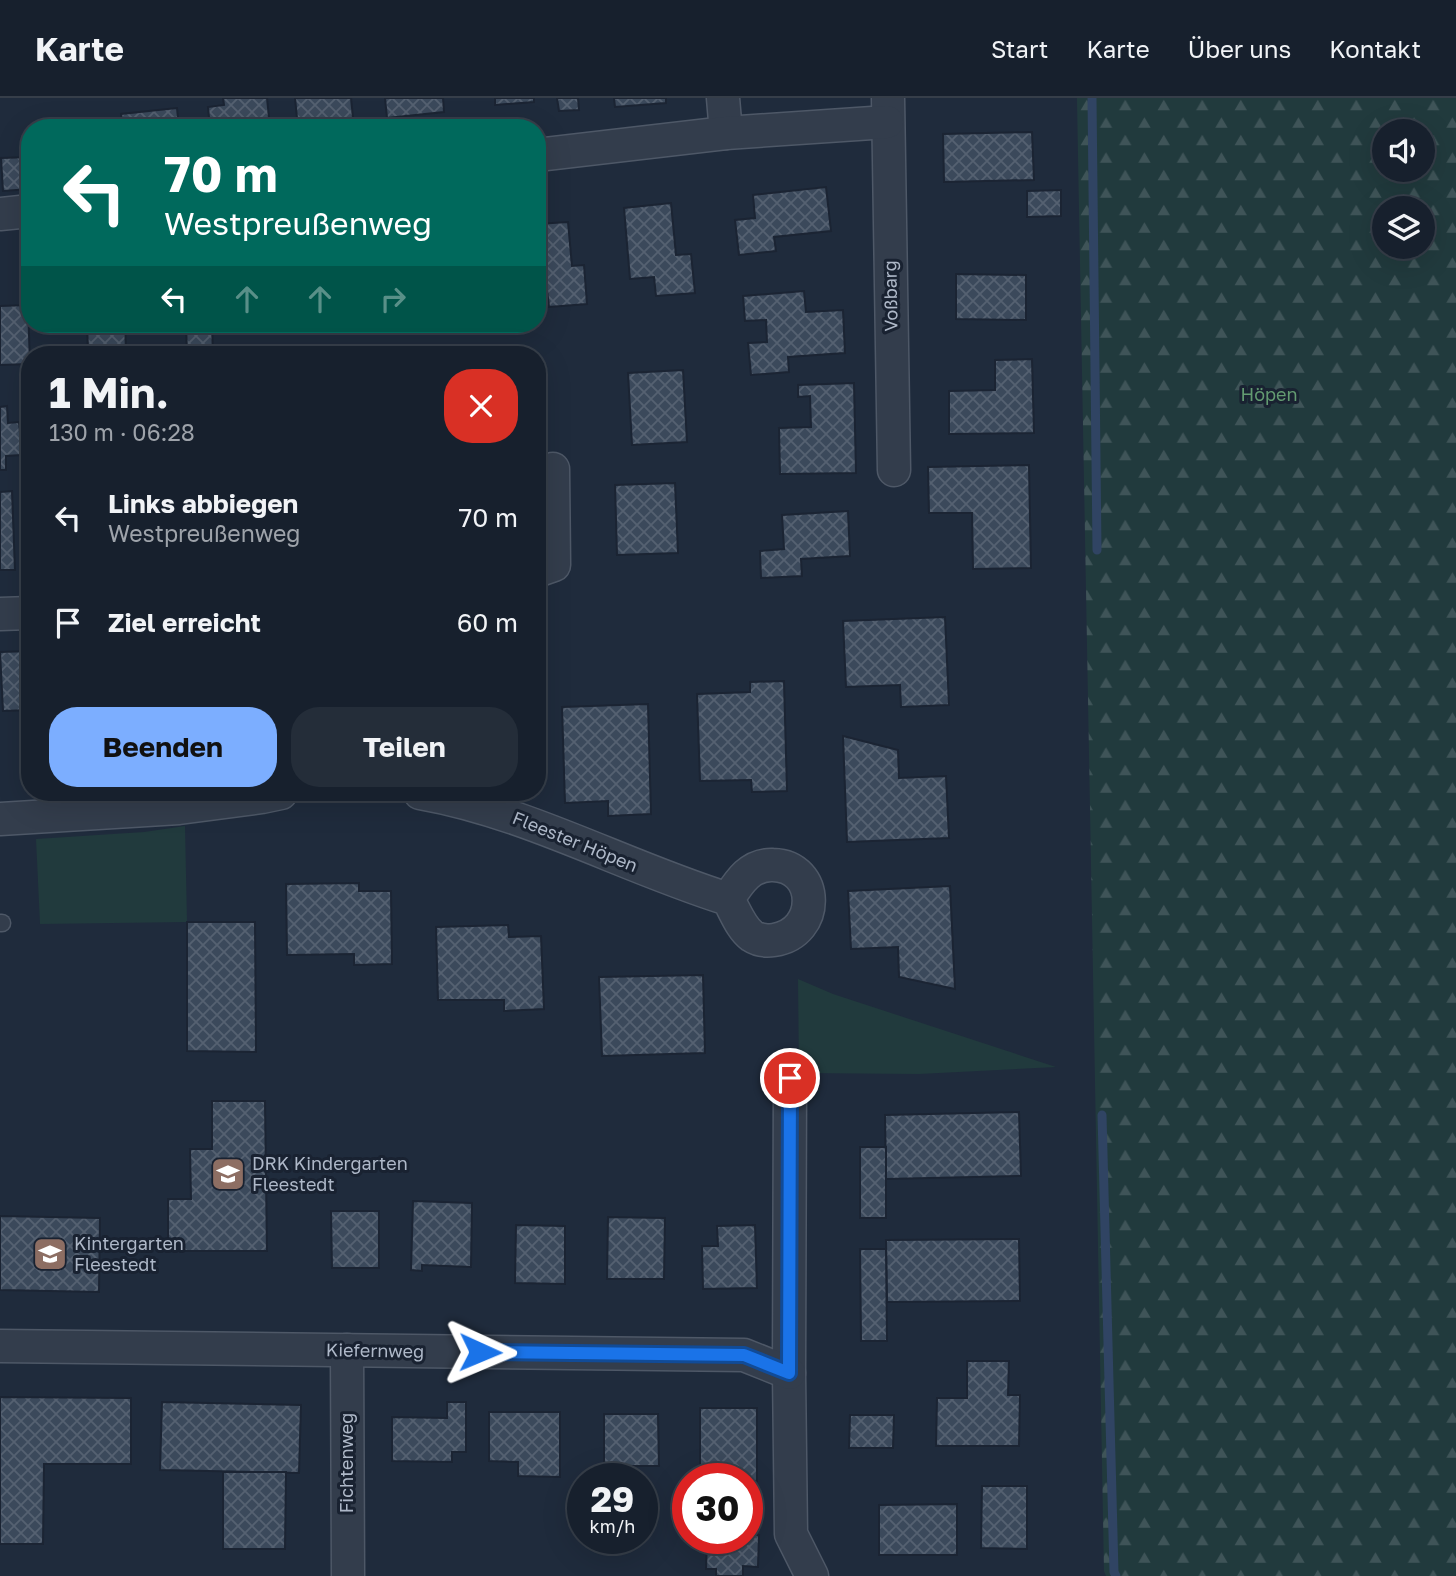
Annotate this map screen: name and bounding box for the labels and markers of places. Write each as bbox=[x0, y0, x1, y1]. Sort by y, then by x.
pin bbox=[760, 1048, 820, 1108]
place label: DRK Kindergarten Fleestedt bbox=[252, 1152, 408, 1195]
school or university icon: DRK Kindergarten Fleestedt bbox=[209, 1155, 247, 1193]
place label: Kintergarten Fleestedt bbox=[74, 1232, 184, 1275]
school or university icon: Kintergarten Fleestedt bbox=[31, 1235, 69, 1273]

